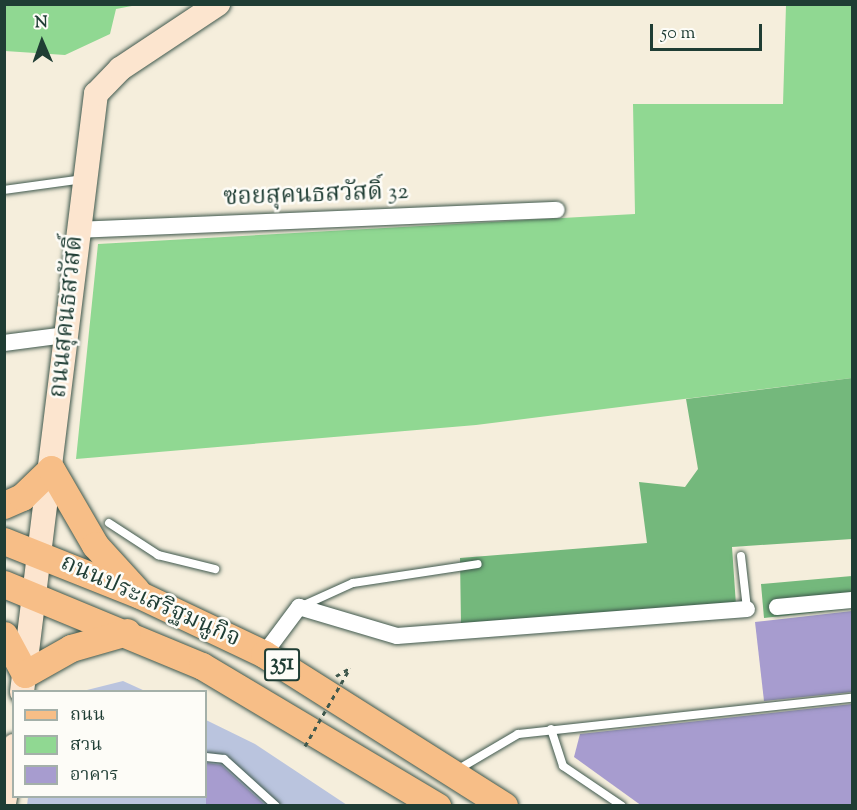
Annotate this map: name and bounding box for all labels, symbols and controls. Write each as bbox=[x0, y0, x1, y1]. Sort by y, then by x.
north arrow bbox=[12, 12, 72, 72]
text: N bbox=[35, 12, 48, 35]
scale bar bbox=[653, 12, 766, 50]
text: 50 m bbox=[661, 21, 695, 47]
street label: ซอยสุคนธสวัสดิ์ 32 bbox=[223, 178, 409, 214]
street label: ถนนสุคนธสวัสดิ์ bbox=[45, 234, 91, 400]
street label: ถนนประเสริฐมนูกิจ bbox=[56, 549, 244, 655]
road number: 351 bbox=[264, 646, 300, 684]
legend bbox=[12, 690, 207, 798]
text: ถนน bbox=[70, 703, 105, 729]
text: สวน bbox=[70, 733, 102, 759]
text: อาคาร bbox=[70, 763, 119, 789]

